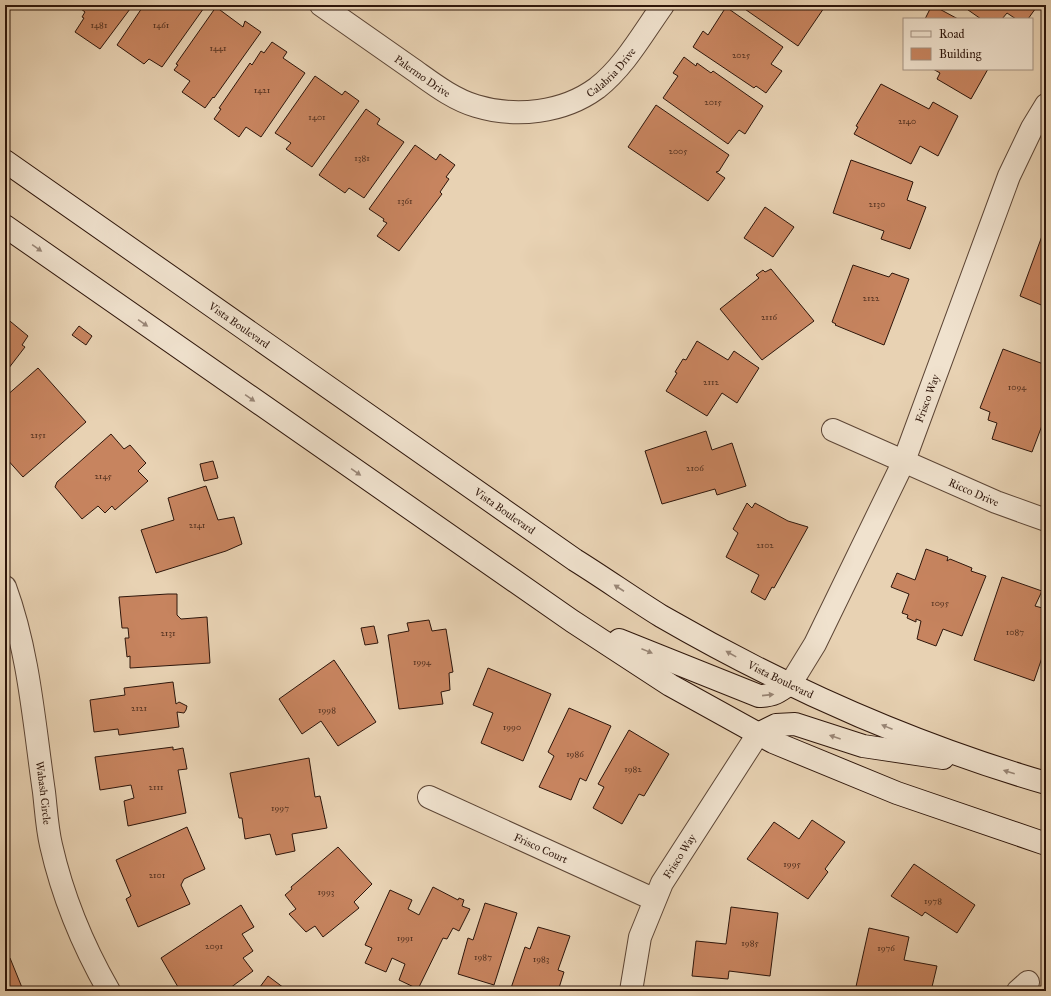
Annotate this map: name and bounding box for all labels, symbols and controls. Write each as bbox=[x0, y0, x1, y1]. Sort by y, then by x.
legend bbox=[903, 18, 1033, 70]
house number: 1481 bbox=[91, 19, 108, 30]
house number: 1461 bbox=[153, 19, 170, 30]
text: Road bbox=[939, 27, 965, 41]
house number: 1441 bbox=[209, 42, 227, 53]
street label: Calabria Drive bbox=[584, 45, 639, 100]
text: Building bbox=[939, 47, 982, 62]
house number: 2025 bbox=[732, 49, 751, 60]
street label: Palermo Drive bbox=[392, 53, 453, 101]
house number: 1421 bbox=[254, 84, 271, 95]
house number: 2015 bbox=[704, 96, 722, 107]
house number: 1401 bbox=[308, 111, 326, 122]
house number: 2140 bbox=[898, 115, 916, 126]
house number: 2005 bbox=[668, 145, 688, 156]
house number: 1381 bbox=[354, 152, 370, 163]
house number: 1361 bbox=[397, 195, 413, 206]
house number: 2130 bbox=[869, 198, 885, 209]
one-way arrow bbox=[32, 244, 42, 252]
house number: 2122 bbox=[863, 292, 880, 303]
street label: Vista Boulevard bbox=[205, 299, 272, 352]
house number: 2116 bbox=[761, 311, 777, 322]
one-way arrow bbox=[138, 319, 149, 327]
street label: Frisco Way bbox=[913, 372, 943, 424]
house number: 2112 bbox=[703, 376, 720, 387]
house number: 1094 bbox=[1008, 381, 1027, 392]
one-way arrow bbox=[244, 394, 255, 402]
house number: 2151 bbox=[30, 429, 46, 440]
house number: 2106 bbox=[686, 462, 704, 473]
one-way arrow bbox=[351, 468, 362, 476]
house number: 2145 bbox=[94, 470, 112, 481]
street label: Ricco Drive bbox=[947, 476, 1001, 510]
street label: Vista Boulevard bbox=[471, 485, 538, 537]
house number: 2141 bbox=[189, 519, 206, 530]
house number: 2102 bbox=[756, 539, 774, 550]
one-way arrow bbox=[613, 585, 625, 592]
house number: 1095 bbox=[931, 597, 950, 608]
house number: 1087 bbox=[1006, 626, 1024, 637]
house number: 2131 bbox=[160, 627, 176, 638]
one-way arrow bbox=[641, 649, 653, 655]
one-way arrow bbox=[725, 651, 737, 657]
house number: 1994 bbox=[413, 656, 432, 667]
street label: Vista Boulevard bbox=[745, 658, 816, 702]
one-way arrow bbox=[762, 692, 774, 699]
house number: 2121 bbox=[131, 702, 147, 713]
house number: 1998 bbox=[318, 704, 336, 715]
house number: 1990 bbox=[503, 721, 521, 732]
one-way arrow bbox=[881, 723, 893, 729]
one-way arrow bbox=[829, 733, 841, 739]
house number: 1986 bbox=[566, 748, 584, 759]
street label: Wabash Circle bbox=[33, 760, 53, 826]
house number: 1982 bbox=[624, 763, 642, 774]
one-way arrow bbox=[1002, 769, 1014, 775]
house number: 2111 bbox=[148, 781, 164, 792]
house number: 1997 bbox=[271, 802, 289, 813]
street label: Frisco Court bbox=[512, 831, 570, 866]
street label: Frisco Way bbox=[661, 831, 699, 881]
house number: 1995 bbox=[783, 858, 801, 869]
house number: 2101 bbox=[149, 869, 166, 880]
house number: 1993 bbox=[318, 886, 335, 897]
house number: 1978 bbox=[924, 895, 942, 906]
house number: 1991 bbox=[397, 932, 414, 943]
house number: 1985 bbox=[741, 937, 759, 948]
house number: 2091 bbox=[205, 940, 223, 951]
house number: 1976 bbox=[877, 942, 895, 953]
house number: 1987 bbox=[474, 951, 492, 962]
house number: 1983 bbox=[533, 953, 550, 964]

